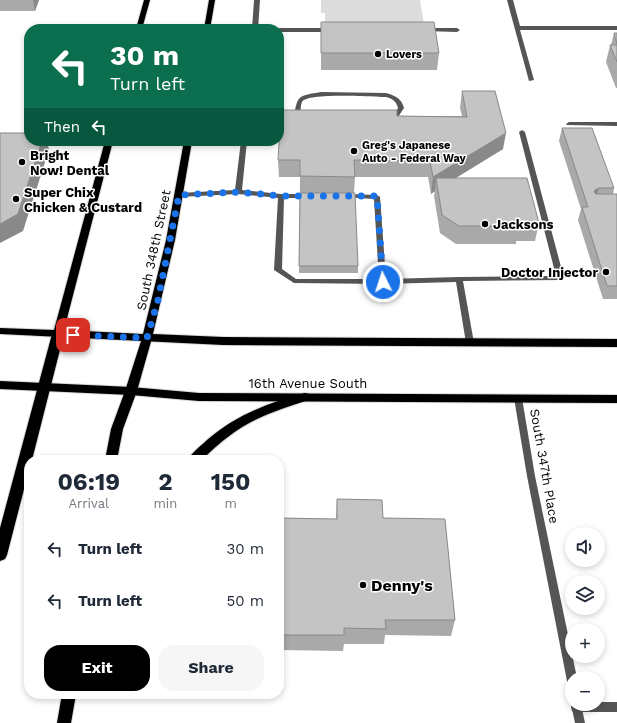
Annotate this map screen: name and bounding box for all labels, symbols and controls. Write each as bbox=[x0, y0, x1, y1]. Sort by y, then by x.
text: 30 m bbox=[110, 39, 179, 72]
icon: left bbox=[44, 40, 96, 92]
place label: Lovers bbox=[386, 48, 422, 61]
marker: Lovers bbox=[373, 49, 383, 59]
text: Turn left bbox=[110, 73, 185, 94]
icon: left bbox=[88, 116, 110, 138]
text: Then bbox=[44, 118, 80, 136]
place label: Greg's Japanese Auto - Federal Way bbox=[362, 139, 467, 165]
marker: Greg's Japanese Auto - Federal Way bbox=[349, 146, 359, 156]
place label: Bright Now! Dental bbox=[30, 148, 110, 178]
marker: Bright Now! Dental bbox=[17, 157, 27, 167]
place label: Super Chix Chicken & Custard bbox=[24, 185, 142, 215]
street label: South 348th Street bbox=[133, 188, 174, 312]
marker: Super Chix Chicken & Custard bbox=[11, 194, 21, 204]
place label: Jacksons bbox=[493, 217, 554, 232]
marker: Jacksons bbox=[480, 219, 490, 229]
position arrow bbox=[362, 261, 404, 303]
place label: Doctor Injector bbox=[501, 265, 598, 280]
marker: Doctor Injector bbox=[601, 267, 611, 277]
pin bbox=[56, 318, 90, 352]
icon: arrive bbox=[62, 324, 84, 346]
street label: 16th Avenue South bbox=[249, 376, 367, 391]
street label: South 347th Place bbox=[527, 408, 562, 525]
text: 06:19 bbox=[57, 468, 120, 496]
text: 2 bbox=[158, 468, 173, 496]
text: 150 bbox=[211, 468, 251, 496]
text: Arrival bbox=[68, 496, 109, 511]
text: min bbox=[153, 496, 177, 511]
text: m bbox=[224, 496, 237, 511]
map controls bbox=[565, 527, 605, 711]
button: sound bbox=[565, 527, 605, 567]
icon: left bbox=[44, 538, 66, 560]
text: Turn left bbox=[78, 540, 142, 558]
text: 30 m bbox=[227, 540, 264, 558]
button: layers bbox=[565, 575, 605, 615]
place label: Denny's bbox=[371, 576, 433, 595]
marker: Denny's bbox=[358, 580, 368, 590]
icon: left bbox=[44, 590, 66, 612]
text: Turn left bbox=[78, 592, 142, 610]
text: 50 m bbox=[227, 592, 264, 610]
button: + bbox=[565, 623, 605, 663]
button: Exit bbox=[44, 645, 150, 691]
button: Share bbox=[158, 645, 264, 691]
button: − bbox=[565, 671, 605, 711]

